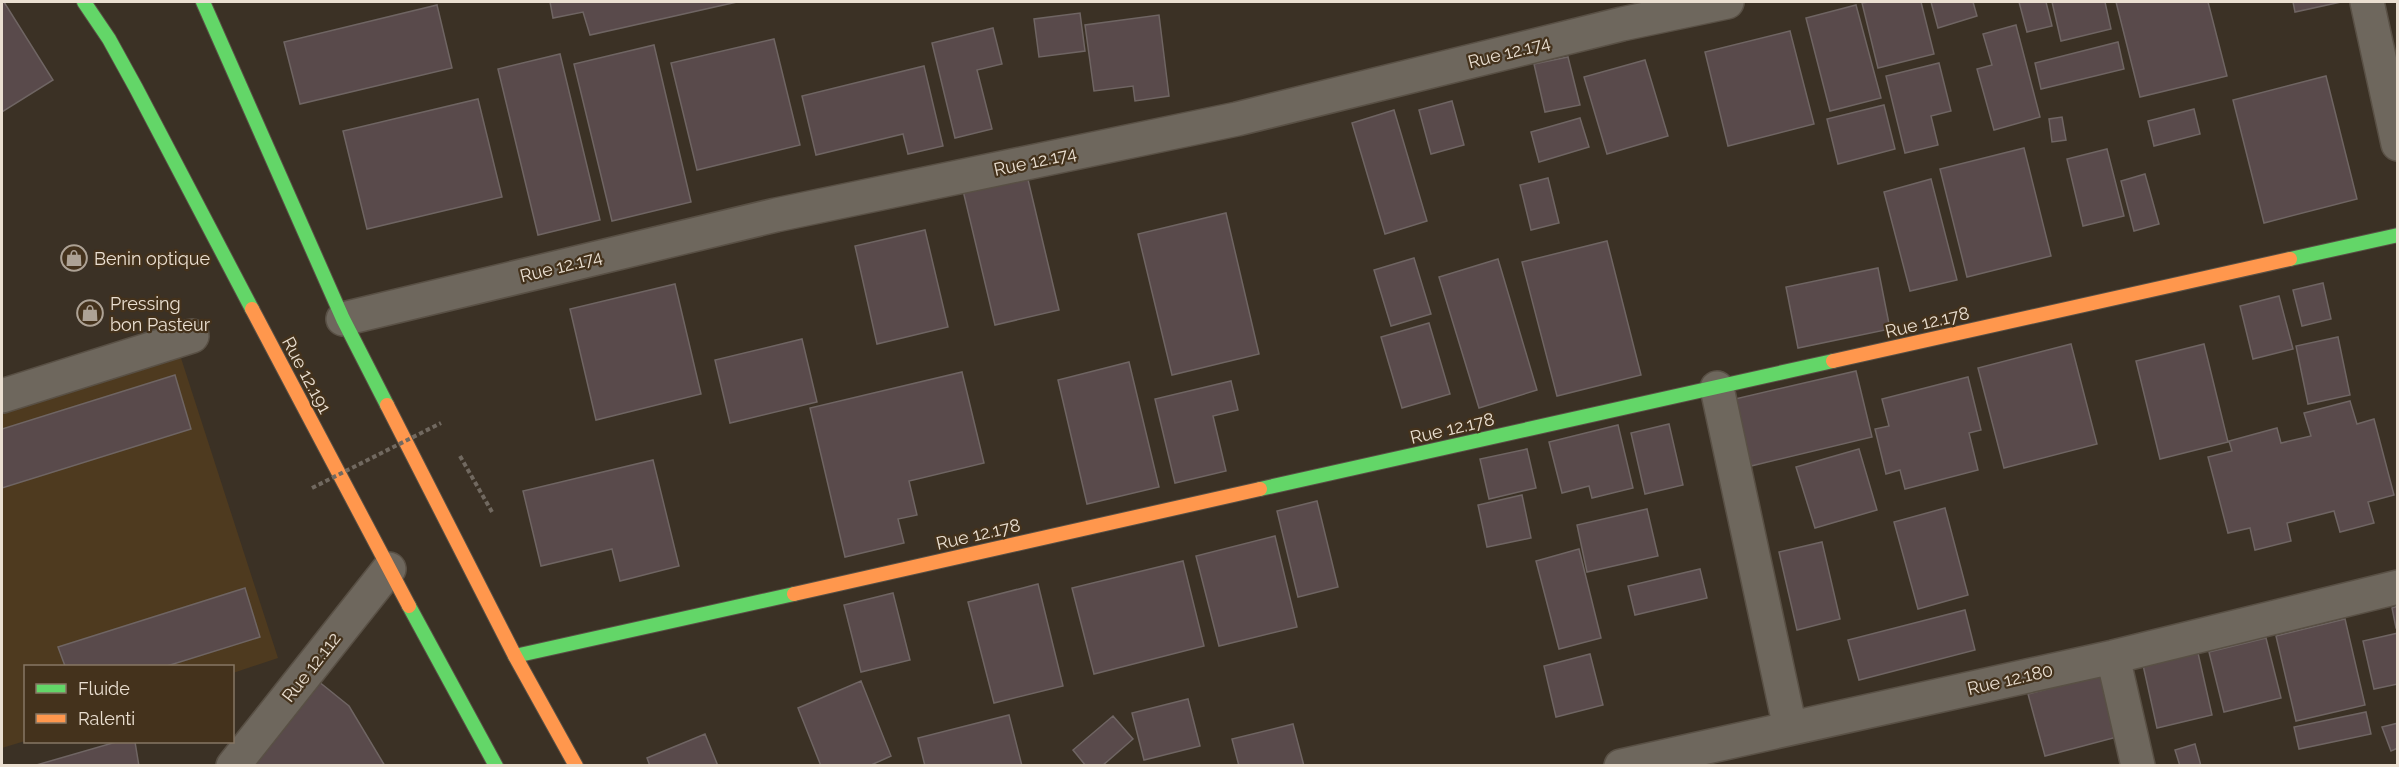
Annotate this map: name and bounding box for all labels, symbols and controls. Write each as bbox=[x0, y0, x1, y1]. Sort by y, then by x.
street label: Rue 12.174 bbox=[1466, 32, 1552, 72]
street label: Rue 12.174 bbox=[992, 142, 1078, 180]
shop icon: Benin optique bbox=[59, 243, 89, 273]
street label: Rue 12.174 bbox=[518, 246, 604, 286]
place label: Benin optique bbox=[94, 248, 210, 269]
place label: Pressing bon Pasteur bbox=[110, 293, 211, 335]
shop icon: Pressing bon Pasteur bbox=[75, 298, 105, 328]
street label: Rue 12.178 bbox=[1883, 302, 1971, 342]
street label: Rue 12.191 bbox=[278, 333, 336, 417]
street label: Rue 12.178 bbox=[1408, 408, 1496, 448]
street label: Rue 12.178 bbox=[934, 514, 1022, 554]
street label: Rue 12.112 bbox=[277, 628, 345, 706]
street label: Rue 12.180 bbox=[1965, 659, 2055, 699]
legend bbox=[24, 665, 234, 743]
text: Fluide bbox=[78, 678, 130, 699]
text: Ralenti bbox=[78, 708, 135, 729]

